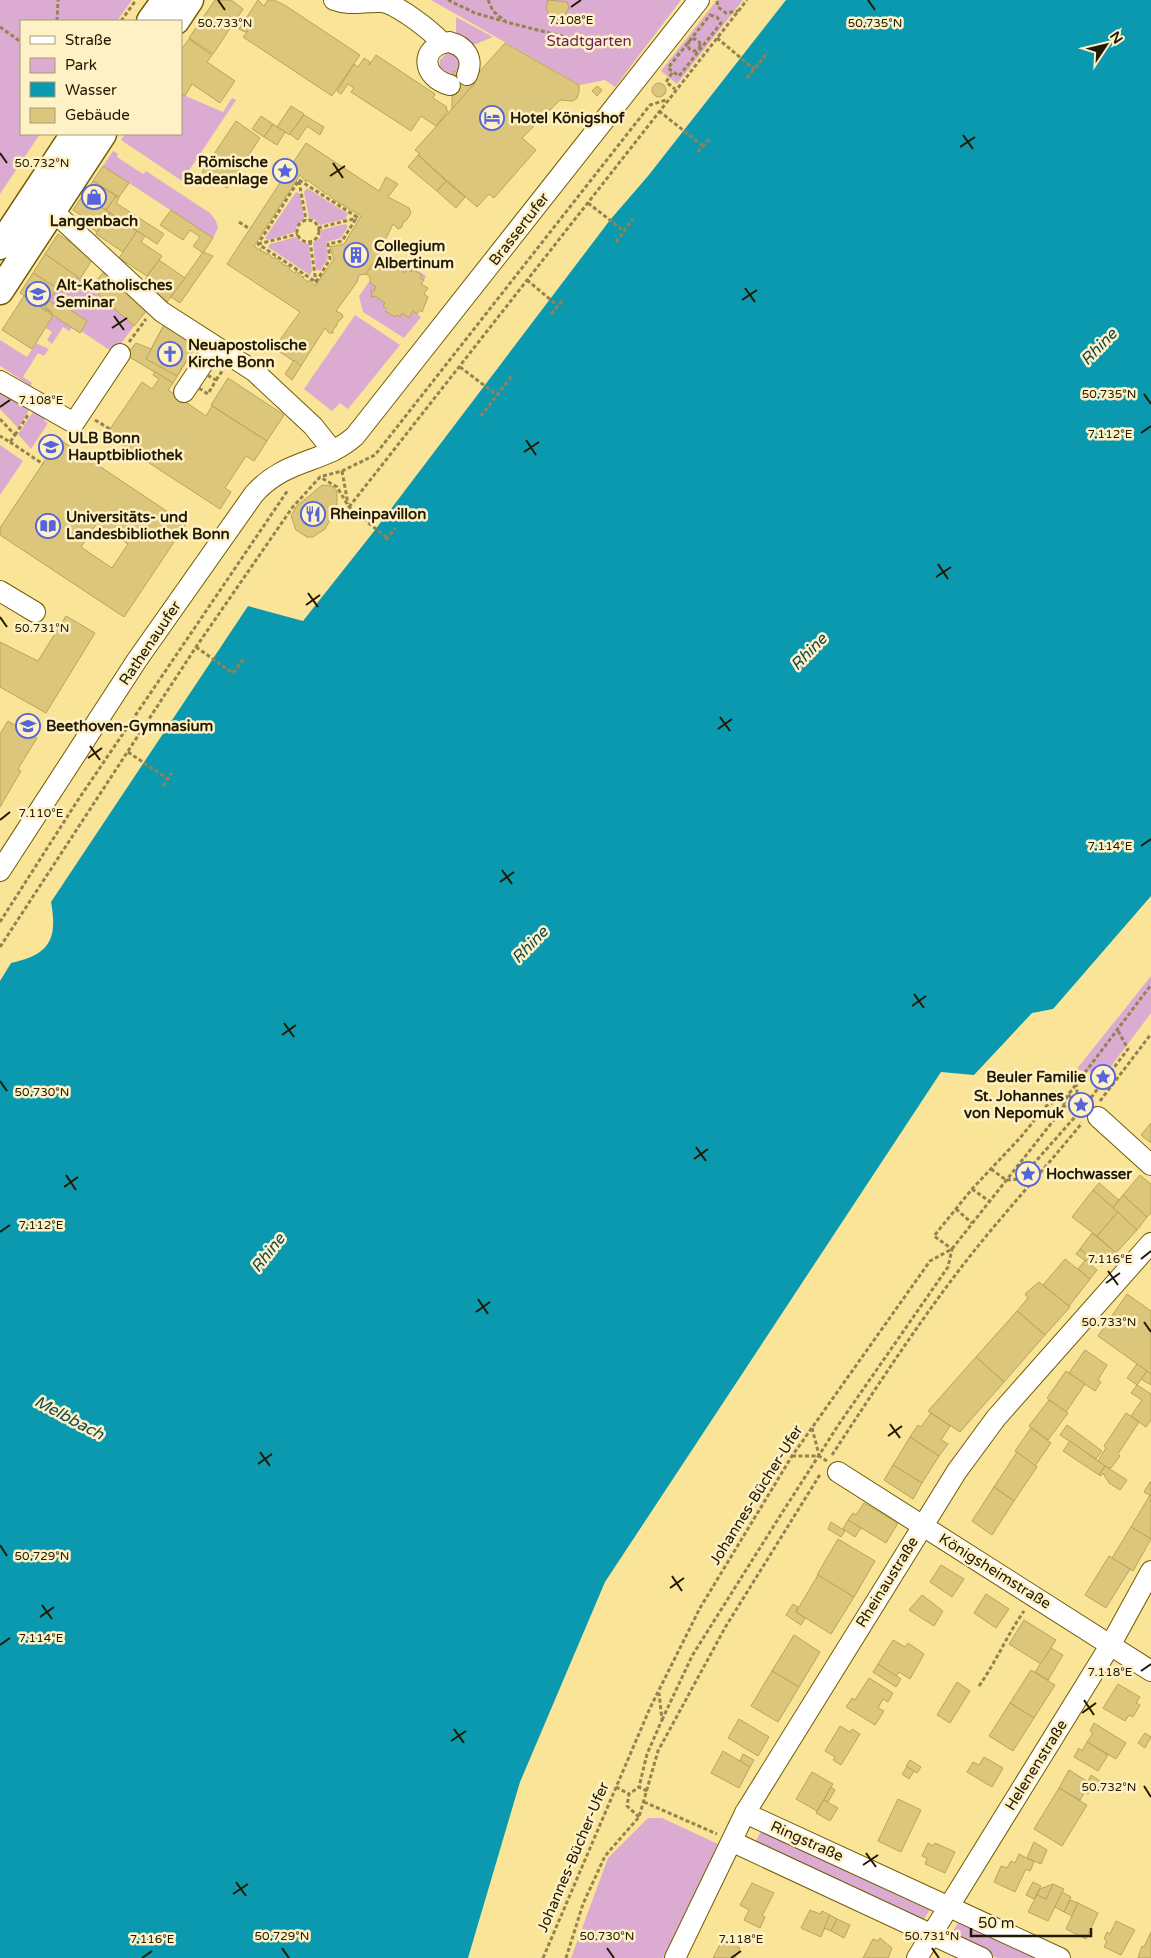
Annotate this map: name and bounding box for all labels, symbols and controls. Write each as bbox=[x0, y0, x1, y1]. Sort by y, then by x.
text: 7.108°E bbox=[549, 13, 594, 27]
text: 50.733°N bbox=[198, 16, 252, 30]
text: 50.735°N bbox=[848, 16, 902, 30]
legend bbox=[20, 20, 182, 135]
north arrow bbox=[1081, 20, 1131, 70]
text: N bbox=[1106, 28, 1126, 47]
text: Straße bbox=[65, 31, 111, 49]
park label: Stadtgarten bbox=[546, 32, 632, 50]
text: Park bbox=[65, 56, 97, 74]
text: Wasser bbox=[65, 81, 117, 99]
hotel icon: Hotel Königshof bbox=[479, 105, 505, 131]
text: Gebäude bbox=[65, 106, 130, 124]
place label: Hotel Königshof bbox=[510, 109, 625, 128]
place label: Römische Badeanlage bbox=[184, 153, 269, 189]
text: 50.732°N bbox=[15, 156, 69, 170]
place icon: Römische Badeanlage bbox=[272, 158, 298, 184]
shop icon: Langenbach bbox=[81, 184, 107, 210]
street label: Brassertufer bbox=[485, 189, 553, 269]
place label: Langenbach bbox=[50, 212, 138, 231]
place label: Collegium Albertinum bbox=[374, 237, 454, 272]
building icon: Collegium Albertinum bbox=[343, 242, 369, 268]
place label: Alt-Katholisches Seminar bbox=[56, 276, 172, 311]
school or university icon: Alt-Katholisches Seminar bbox=[25, 281, 51, 307]
water label: Rhine bbox=[1077, 324, 1122, 370]
place label: Neuapostolische Kirche Bonn bbox=[188, 336, 307, 371]
church icon: Neuapostolische Kirche Bonn bbox=[157, 341, 183, 367]
text: 50.735°N bbox=[1082, 387, 1136, 401]
text: 7.108°E bbox=[19, 393, 64, 407]
text: 7.112°E bbox=[1088, 427, 1133, 441]
place label: ULB Bonn Hauptbibliothek bbox=[68, 429, 183, 465]
school or university icon: ULB Bonn Hauptbibliothek bbox=[38, 434, 64, 460]
restaurant icon: Rheinpavillon bbox=[300, 501, 326, 527]
place label: Rheinpavillon bbox=[330, 505, 426, 524]
place label: Universitäts- und Landesbibliothek Bonn bbox=[66, 508, 230, 543]
library icon: Universitäts- und Landesbibliothek Bonn bbox=[35, 513, 61, 539]
street label: Rathenauufer bbox=[115, 597, 185, 688]
text: 50.731°N bbox=[15, 621, 69, 635]
water label: Rhine bbox=[787, 629, 832, 675]
school or university icon: Beethoven-Gymnasium bbox=[15, 713, 41, 739]
place label: Beethoven-Gymnasium bbox=[46, 717, 213, 736]
text: 7.110°E bbox=[19, 806, 64, 820]
text: 7.114°E bbox=[1088, 839, 1133, 853]
water label: Rhine bbox=[508, 922, 553, 968]
place icon: Beuler Familie bbox=[1090, 1064, 1116, 1090]
place label: Beuler Familie bbox=[986, 1068, 1086, 1086]
text: 50.730°N bbox=[15, 1085, 69, 1099]
place label: St. Johannes von Nepomuk bbox=[964, 1087, 1064, 1123]
place icon: St. Johannes von Nepomuk bbox=[1068, 1092, 1094, 1118]
place icon: Hochwasser bbox=[1015, 1161, 1041, 1187]
place label: Hochwasser bbox=[1046, 1165, 1132, 1183]
text: 7.112°E bbox=[19, 1218, 64, 1232]
water label: Rhine bbox=[247, 1229, 290, 1276]
text: 7.116°E bbox=[1088, 1252, 1133, 1266]
text: 50.733°N bbox=[1082, 1315, 1136, 1329]
water label: Melbbach bbox=[31, 1391, 108, 1445]
street label: Johannes-Bücher-Ufer bbox=[706, 1422, 807, 1568]
street label: Königsheimstraße bbox=[936, 1529, 1054, 1613]
street label: Rheinaustraße bbox=[852, 1533, 922, 1631]
text: 50.729°N bbox=[15, 1549, 69, 1563]
text: 7.114°E bbox=[19, 1631, 64, 1645]
text: 7.118°E bbox=[1088, 1665, 1133, 1679]
street label: Helenenstraße bbox=[1001, 1716, 1071, 1814]
street label: Johannes-Bücher-Ufer bbox=[533, 1779, 613, 1935]
text: 50.732°N bbox=[1082, 1780, 1136, 1794]
street label: Ringstraße bbox=[768, 1817, 846, 1865]
scale bar bbox=[971, 1906, 1091, 1938]
text: 50 m bbox=[978, 1914, 1015, 1932]
text: 50.729°N bbox=[255, 1929, 309, 1943]
text: 50.730°N bbox=[580, 1929, 634, 1943]
text: 50.731°N bbox=[905, 1929, 959, 1943]
text: 7.116°E bbox=[130, 1932, 175, 1946]
text: 7.118°E bbox=[719, 1932, 764, 1946]

